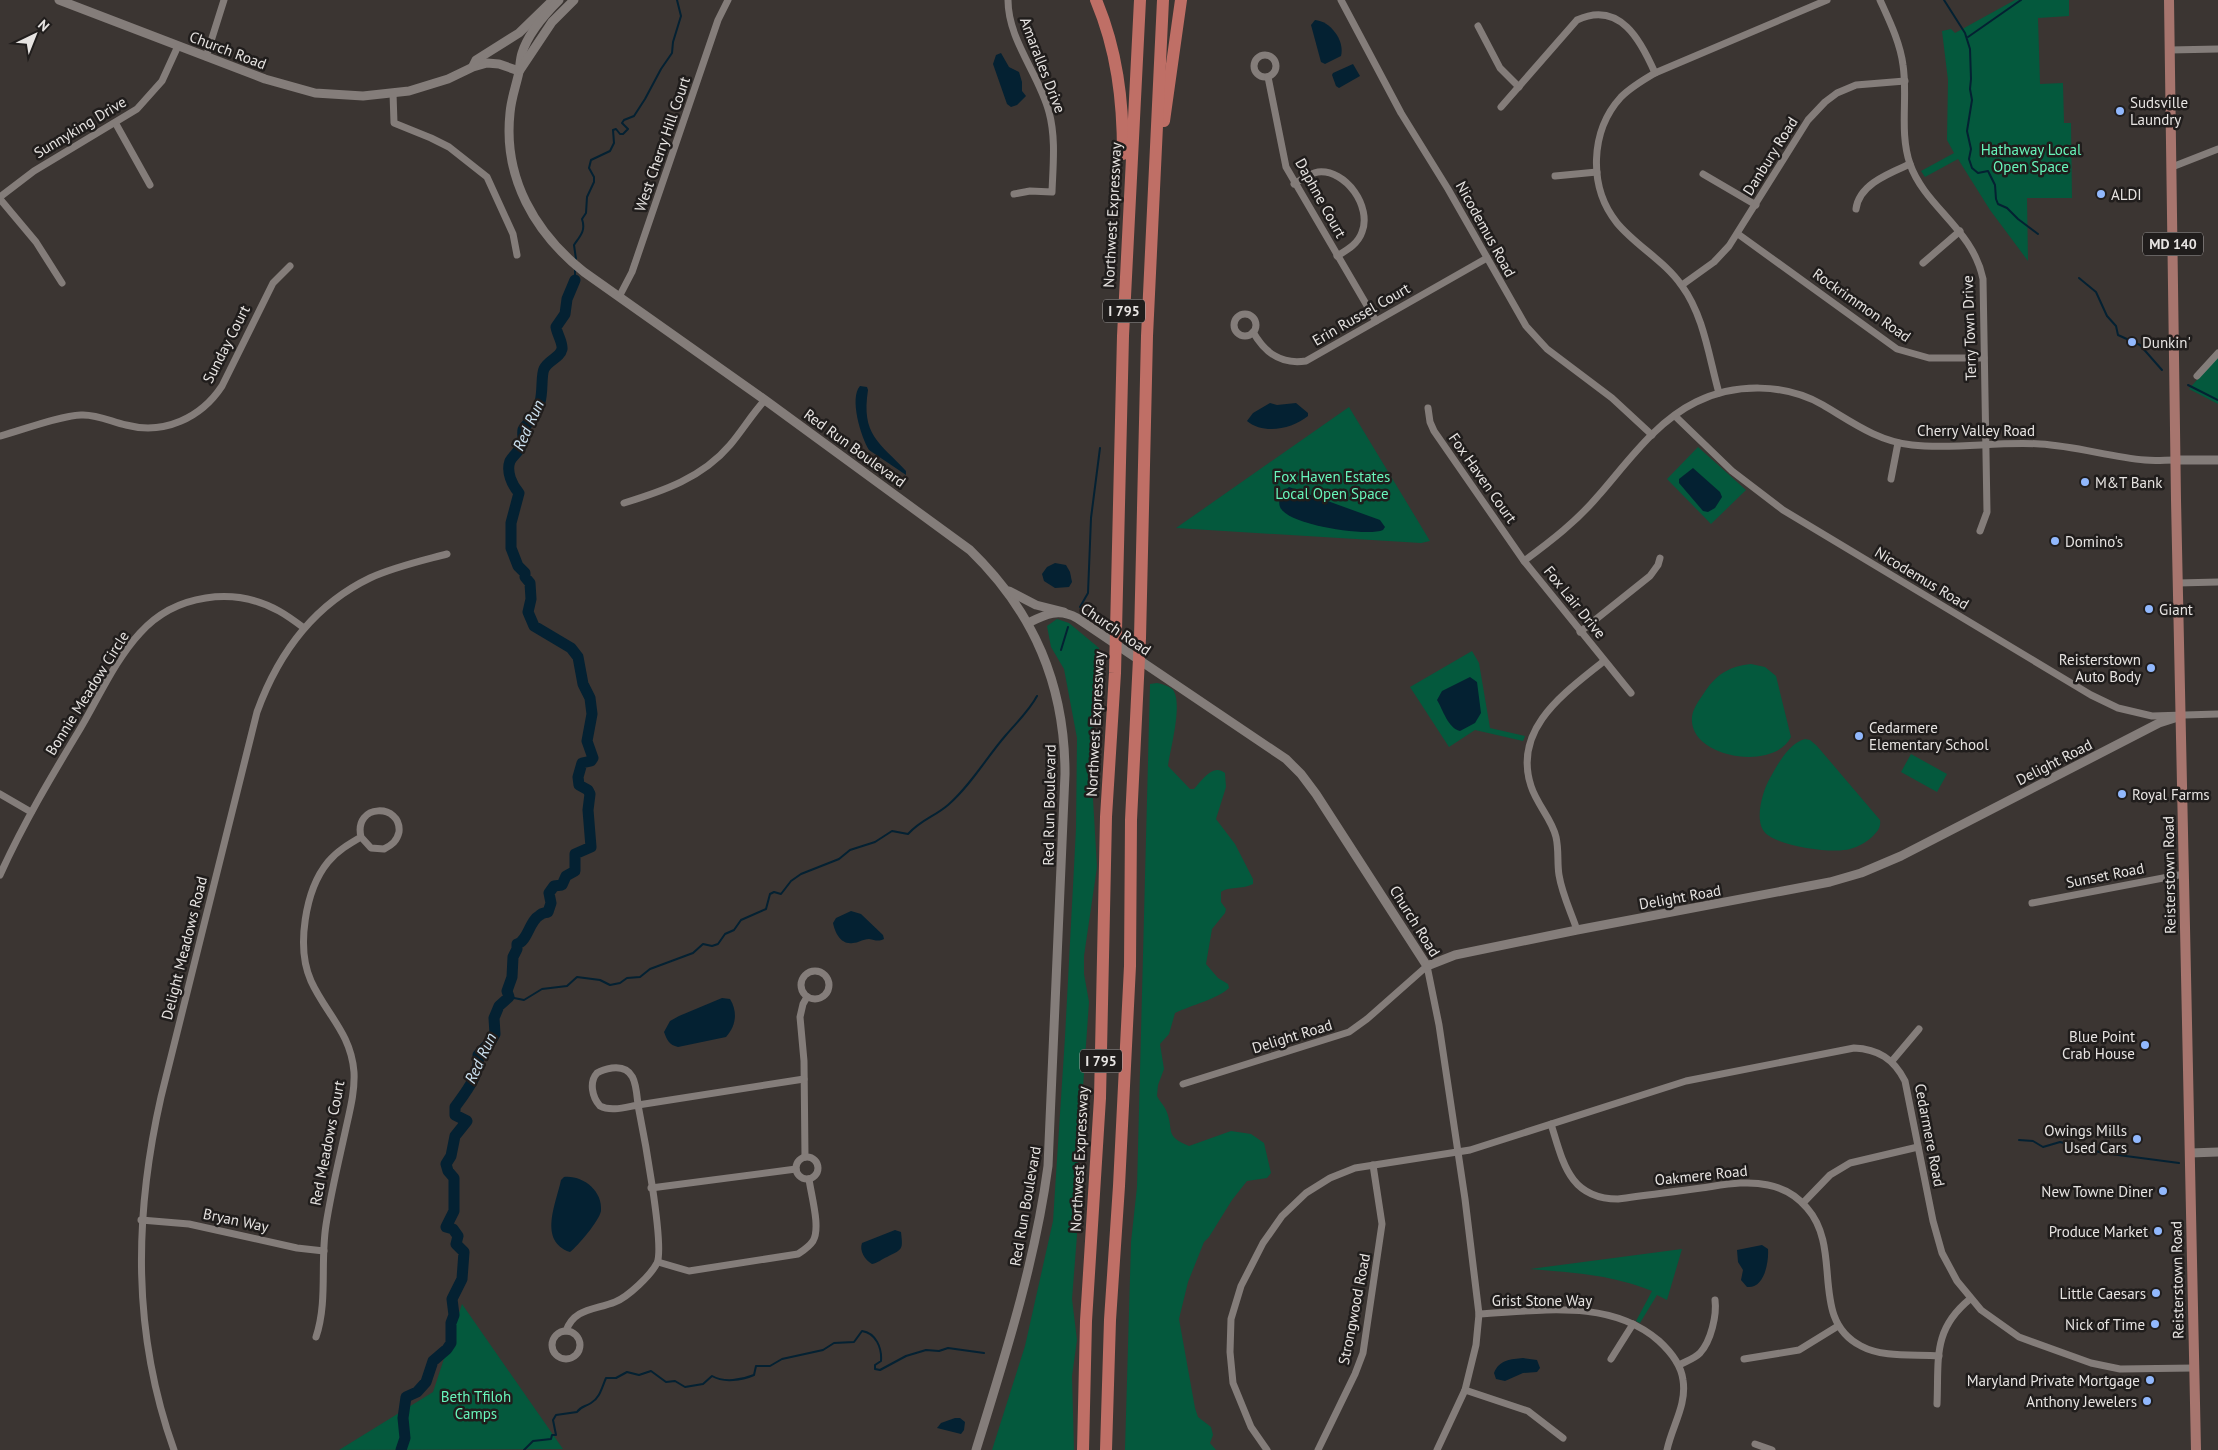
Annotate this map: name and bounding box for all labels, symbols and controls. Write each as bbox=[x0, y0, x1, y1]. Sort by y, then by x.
north arrow bbox=[10, 10, 60, 60]
street label: Amaralles Drive bbox=[1016, 14, 1070, 116]
text: N bbox=[34, 16, 53, 35]
street label: Church Road bbox=[187, 27, 269, 73]
street label: West Cherry Hill Court bbox=[630, 74, 694, 214]
street label: Sunnyking Drive bbox=[30, 92, 130, 162]
place label: Sudsville Laundry bbox=[2130, 93, 2188, 129]
marker: Sudsville Laundry bbox=[2114, 105, 2126, 117]
street label: Danbury Road bbox=[1738, 113, 1802, 199]
park label: Hathaway Local Open Space bbox=[1981, 140, 2082, 176]
street label: Northwest Expressway bbox=[1099, 142, 1125, 288]
street label: Daphne Court bbox=[1291, 155, 1351, 241]
street label: Nicodemus Road bbox=[1452, 178, 1520, 280]
place label: ALDI bbox=[2111, 185, 2142, 204]
marker: ALDI bbox=[2095, 188, 2107, 200]
road number: MD 140 bbox=[2143, 232, 2203, 255]
street label: Rockrimmon Road bbox=[1809, 264, 1915, 346]
street label: Terry Town Drive bbox=[1958, 275, 1980, 381]
street label: Erin Russel Court bbox=[1309, 278, 1413, 350]
road number: I 795 bbox=[1103, 300, 1145, 322]
street label: Sunday Court bbox=[198, 302, 254, 386]
place label: Dunkin' bbox=[2142, 333, 2191, 352]
marker: Dunkin' bbox=[2126, 336, 2138, 348]
water label: Red Run bbox=[508, 396, 548, 454]
street label: Red Run Boulevard bbox=[800, 405, 910, 491]
street label: Cherry Valley Road bbox=[1917, 421, 2035, 440]
street label: Fox Haven Court bbox=[1445, 429, 1521, 527]
park label: Fox Haven Estates Local Open Space bbox=[1274, 467, 1390, 503]
place label: M&T Bank bbox=[2095, 473, 2163, 492]
marker: M&T Bank bbox=[2079, 476, 2091, 488]
place label: Domino's bbox=[2065, 532, 2123, 551]
marker: Domino's bbox=[2049, 535, 2061, 547]
street label: Nicodemus Road bbox=[1871, 542, 1973, 614]
street label: Fox Lair Drive bbox=[1540, 562, 1610, 642]
street label: Church Road bbox=[1077, 599, 1155, 659]
place label: Giant bbox=[2159, 600, 2193, 619]
marker: Giant bbox=[2143, 603, 2155, 615]
street label: Bonnie Meadow Circle bbox=[41, 627, 133, 759]
place label: Reisterstown Auto Body bbox=[2059, 650, 2141, 686]
street label: Northwest Expressway bbox=[1082, 651, 1108, 797]
marker: Reisterstown Auto Body bbox=[2145, 662, 2157, 674]
place label: Cedarmere Elementary School bbox=[1869, 718, 1989, 754]
marker: Cedarmere Elementary School bbox=[1853, 730, 1865, 742]
street label: Delight Road bbox=[2013, 735, 2095, 789]
street label: Red Run Boulevard bbox=[1038, 744, 1060, 866]
place label: Royal Farms bbox=[2132, 785, 2210, 804]
marker: Royal Farms bbox=[2116, 788, 2128, 800]
street label: Reisterstown Road bbox=[2158, 816, 2180, 934]
street label: Sunset Road bbox=[2064, 858, 2146, 892]
street label: Delight Meadows Road bbox=[157, 874, 211, 1022]
street label: Delight Road bbox=[1638, 880, 1722, 914]
street label: Church Road bbox=[1386, 882, 1444, 960]
street label: Delight Road bbox=[1250, 1015, 1334, 1057]
place label: Blue Point Crab House bbox=[2062, 1027, 2135, 1063]
water label: Red Run bbox=[460, 1030, 500, 1086]
marker: Blue Point Crab House bbox=[2139, 1039, 2151, 1051]
road number: I 795 bbox=[1080, 1050, 1122, 1072]
street label: Red Meadows Court bbox=[306, 1079, 348, 1207]
street label: Cedarmere Road bbox=[1911, 1082, 1949, 1188]
street label: Northwest Expressway bbox=[1066, 1086, 1092, 1232]
place label: Owings Mills Used Cars bbox=[2044, 1121, 2127, 1157]
marker: Owings Mills Used Cars bbox=[2131, 1133, 2143, 1145]
street label: Red Run Boulevard bbox=[1005, 1145, 1045, 1267]
street label: Oakmere Road bbox=[1654, 1161, 1748, 1189]
place label: New Towne Diner bbox=[2041, 1182, 2153, 1201]
marker: New Towne Diner bbox=[2157, 1185, 2169, 1197]
street label: Bryan Way bbox=[202, 1204, 270, 1236]
street label: Reisterstown Road bbox=[2166, 1221, 2188, 1339]
place label: Produce Market bbox=[2049, 1222, 2148, 1241]
marker: Produce Market bbox=[2152, 1225, 2164, 1237]
street label: Strongwood Road bbox=[1334, 1252, 1374, 1366]
place label: Little Caesars bbox=[2060, 1284, 2146, 1303]
marker: Little Caesars bbox=[2150, 1287, 2162, 1299]
street label: Grist Stone Way bbox=[1492, 1291, 1592, 1310]
place label: Nick of Time bbox=[2065, 1315, 2145, 1334]
marker: Nick of Time bbox=[2149, 1318, 2161, 1330]
place label: Maryland Private Mortgage bbox=[1967, 1371, 2140, 1390]
marker: Maryland Private Mortgage bbox=[2144, 1374, 2156, 1386]
park label: Beth Tfiloh Camps bbox=[441, 1387, 511, 1423]
place label: Anthony Jewelers bbox=[2026, 1392, 2137, 1411]
marker: Anthony Jewelers bbox=[2141, 1395, 2153, 1407]

